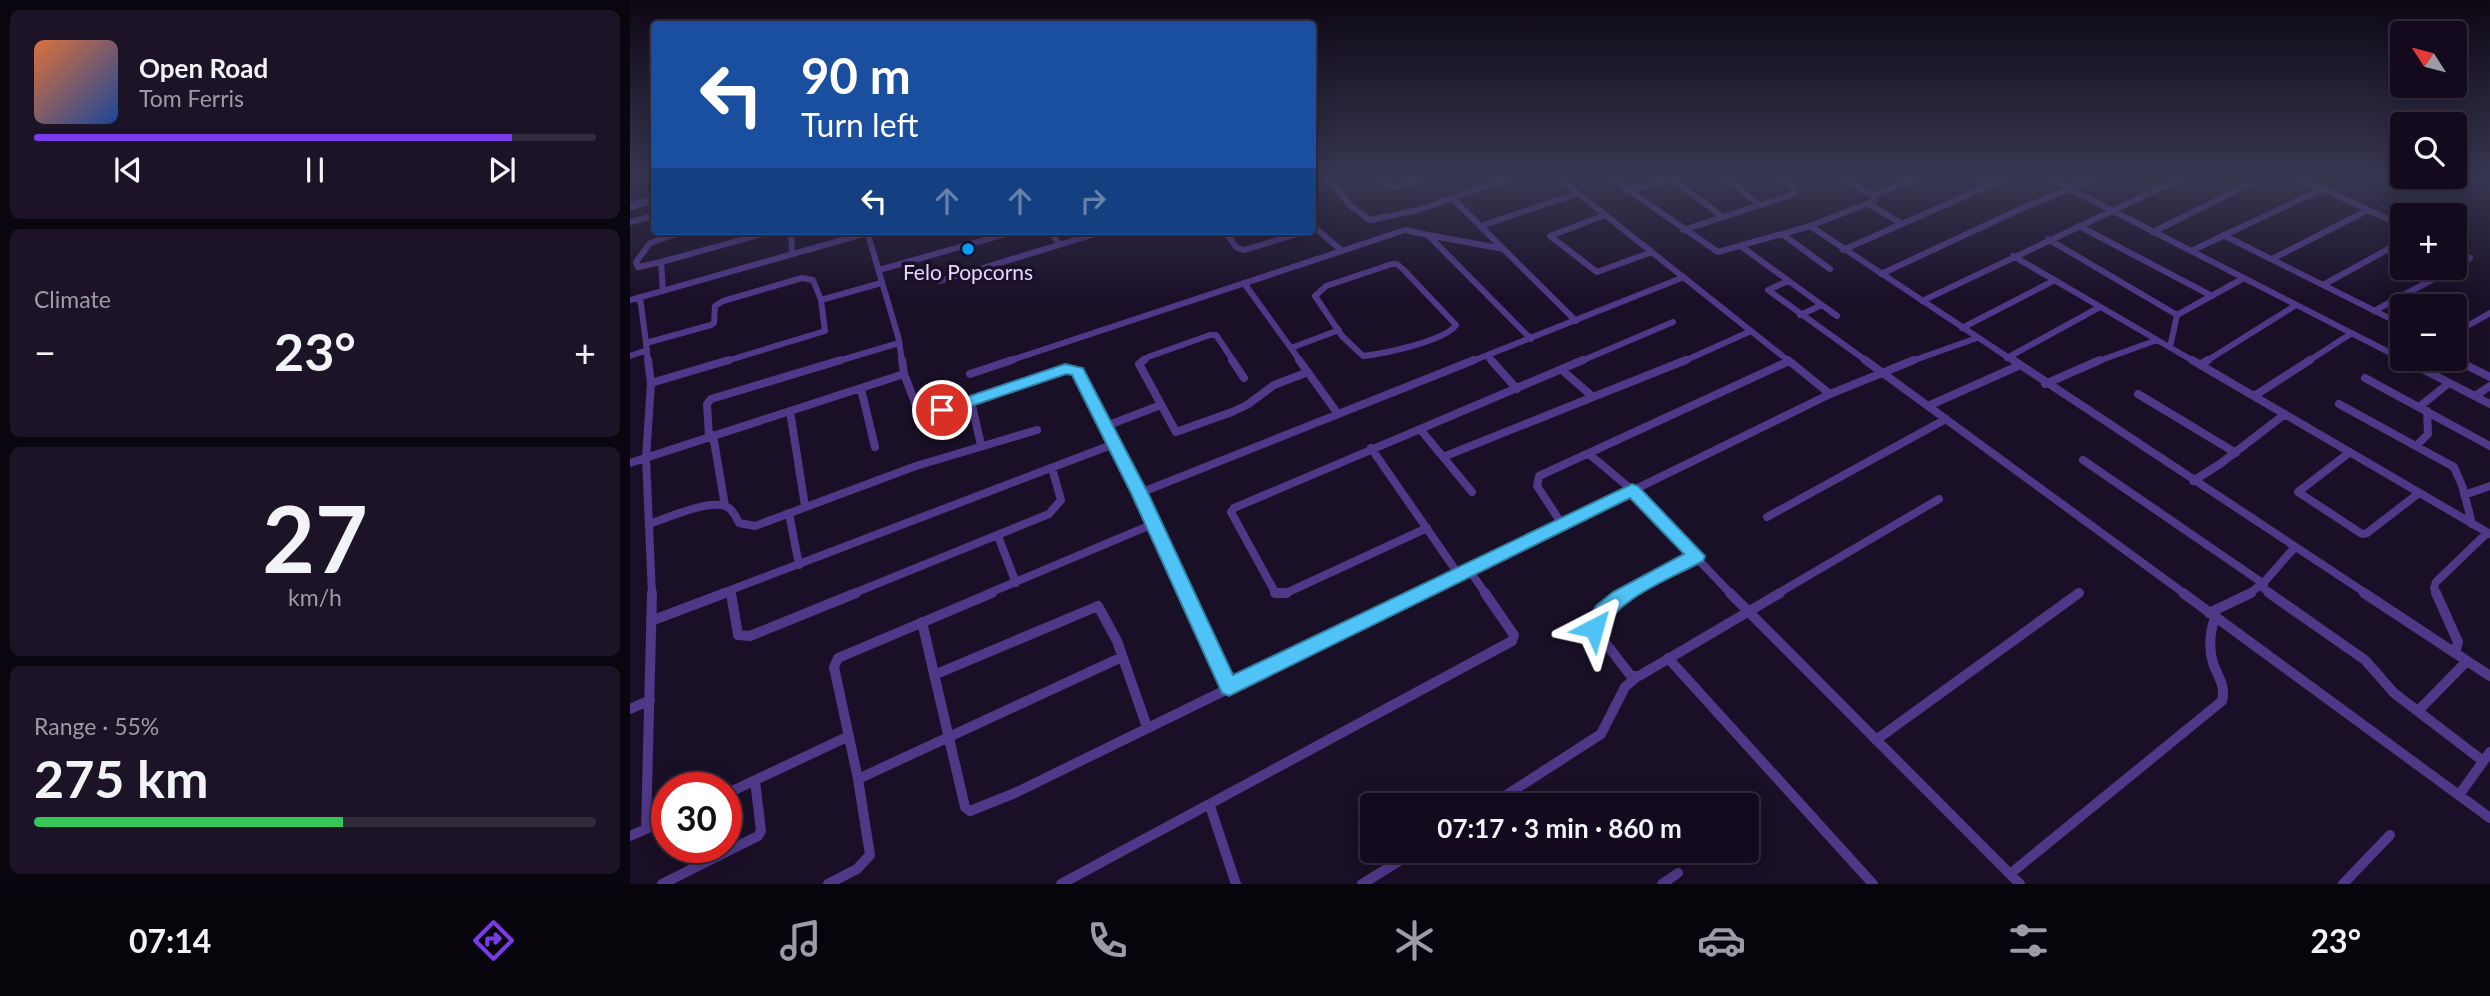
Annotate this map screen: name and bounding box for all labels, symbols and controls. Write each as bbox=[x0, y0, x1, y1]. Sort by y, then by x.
north arrow bbox=[2390, 21, 2468, 98]
map controls bbox=[2390, 21, 2467, 371]
text: 90 m bbox=[801, 46, 911, 104]
icon: left bbox=[686, 49, 777, 140]
text: Open Road bbox=[139, 52, 268, 84]
text: Tom Ferris bbox=[139, 84, 244, 112]
text: Turn left bbox=[801, 105, 918, 144]
button: search bbox=[2390, 112, 2467, 189]
icon: previous bbox=[109, 151, 147, 189]
icon: pause bbox=[296, 151, 334, 189]
icon: next bbox=[483, 151, 521, 189]
icon: left bbox=[855, 182, 893, 220]
icon: ahead bbox=[928, 182, 966, 220]
icon: ahead bbox=[1001, 182, 1039, 220]
icon: right bbox=[1074, 182, 1112, 220]
button: + bbox=[2390, 203, 2467, 280]
marker: Felo Popcorns bbox=[960, 241, 976, 257]
place label: Felo Popcorns bbox=[903, 259, 1033, 284]
text: Climate bbox=[34, 285, 111, 313]
button: − bbox=[2390, 294, 2467, 371]
text: 23° bbox=[274, 320, 356, 382]
text: − bbox=[34, 329, 56, 375]
text: + bbox=[574, 329, 596, 375]
pin bbox=[912, 380, 972, 440]
icon: arrive bbox=[923, 391, 961, 429]
text: 27 bbox=[262, 483, 368, 592]
text: km/h bbox=[288, 583, 342, 611]
position arrow bbox=[1557, 591, 1631, 665]
text: Range · 55% bbox=[34, 712, 159, 740]
text: 275 km bbox=[34, 747, 208, 809]
speed limit sign: 30 bbox=[651, 772, 742, 863]
text: 07:17 · 3 min · 860 m bbox=[1437, 812, 1682, 844]
icon: directions bbox=[469, 916, 518, 965]
icon: music bbox=[776, 916, 825, 965]
icon: phone bbox=[1083, 916, 1132, 965]
icon: climate bbox=[1390, 916, 1439, 965]
icon: car bbox=[1697, 916, 1746, 965]
icon: filters bbox=[2004, 916, 2053, 965]
text: 07:14 bbox=[129, 921, 211, 960]
text: 23° bbox=[2311, 921, 2361, 960]

